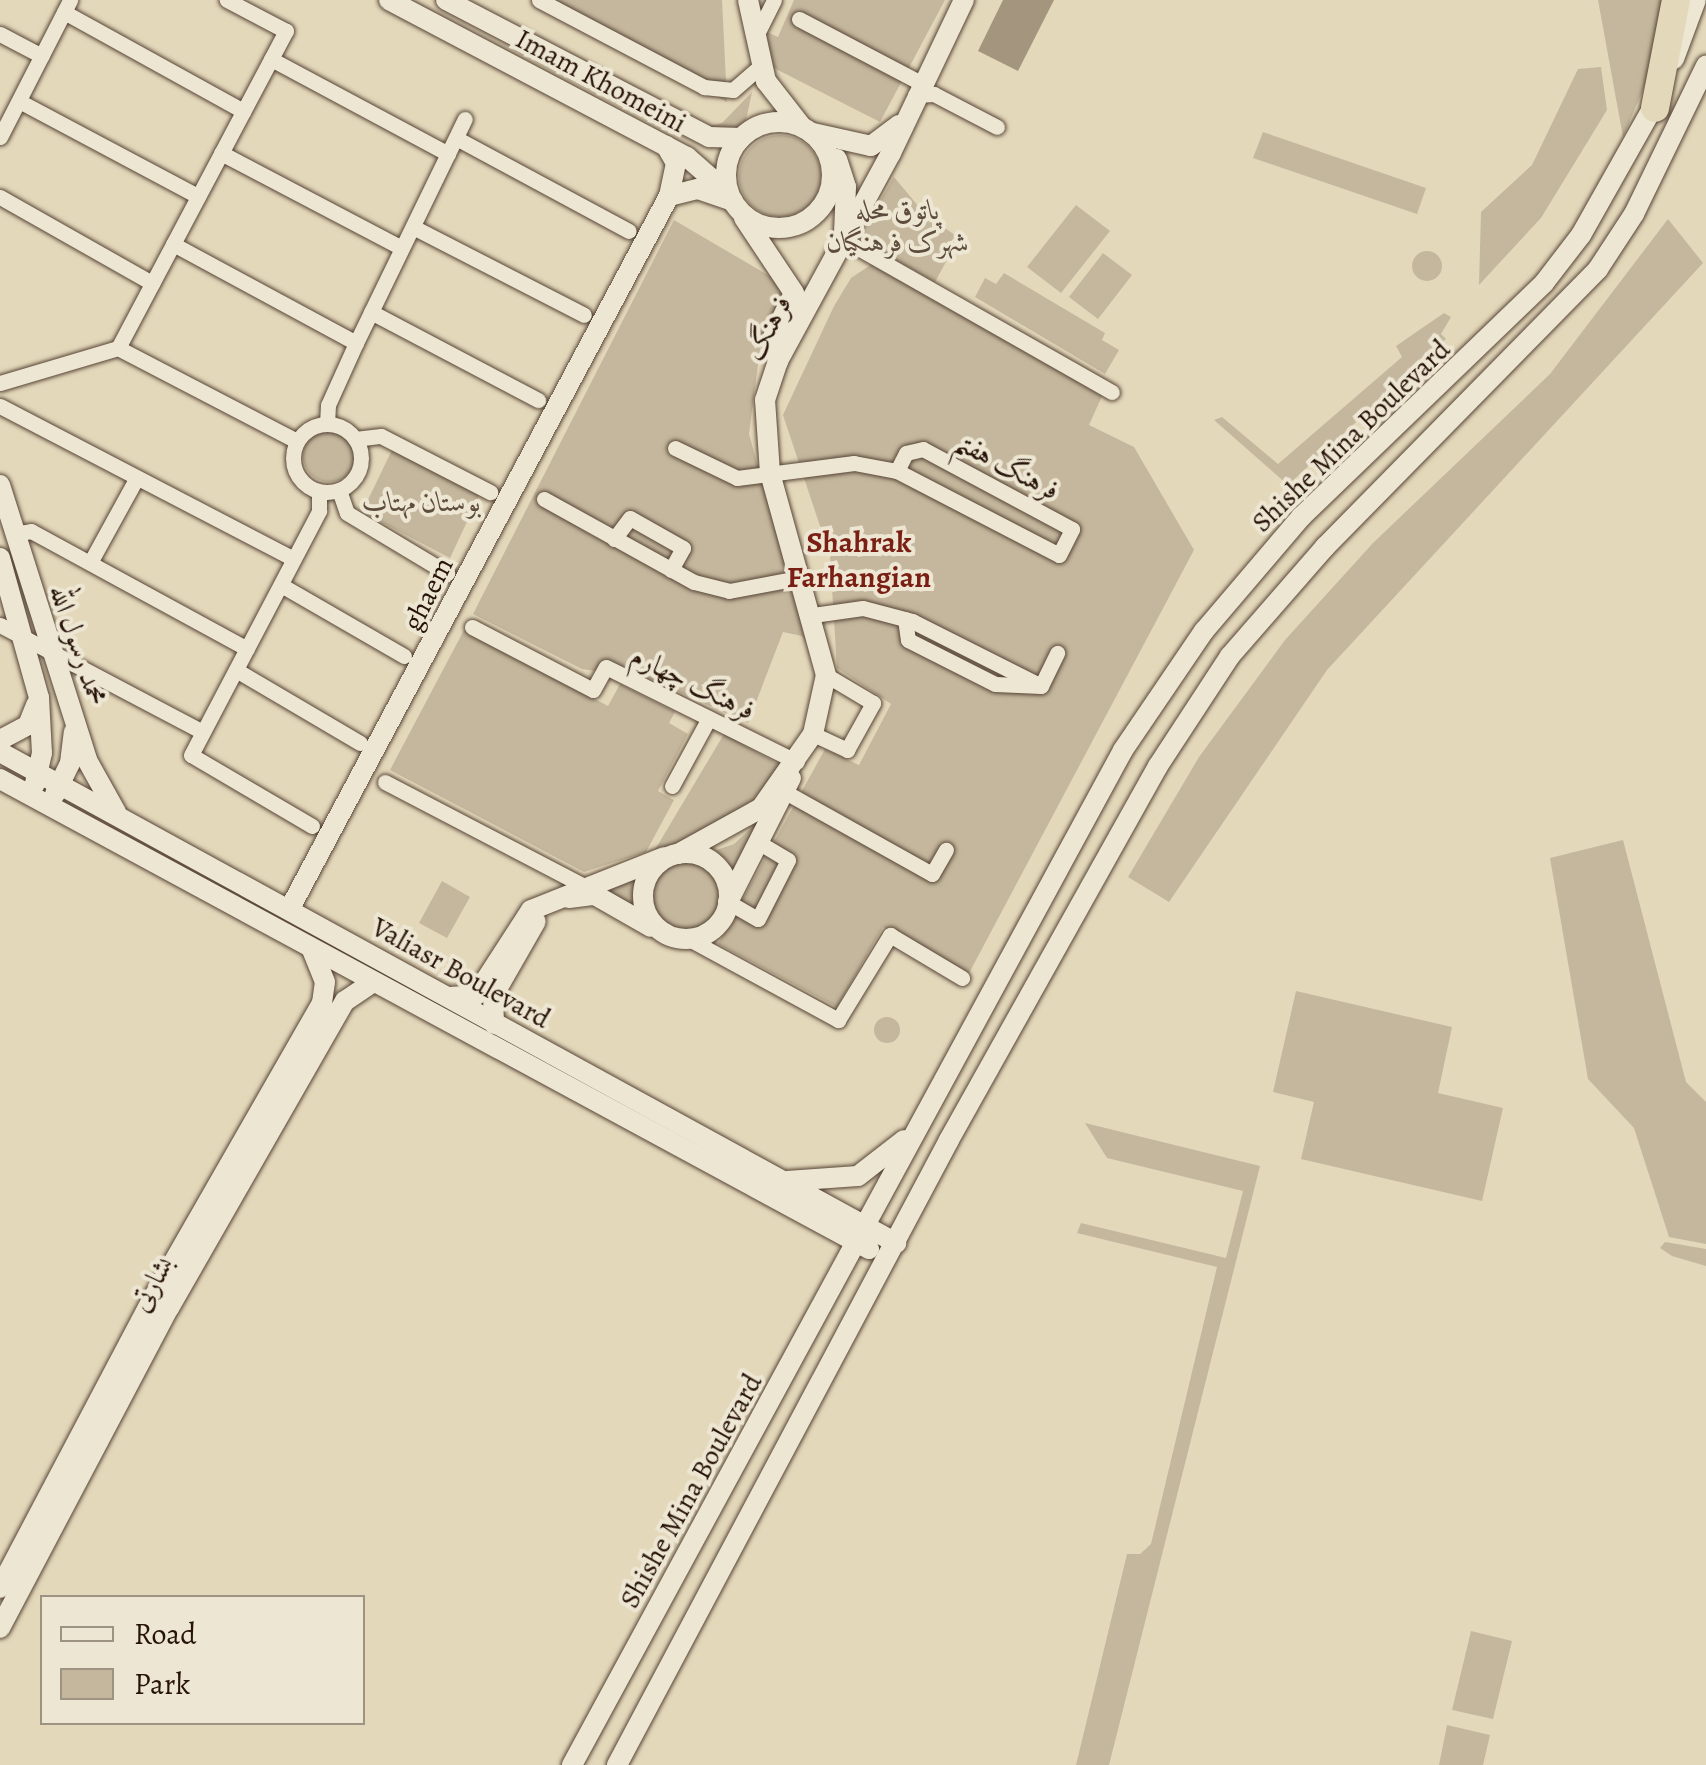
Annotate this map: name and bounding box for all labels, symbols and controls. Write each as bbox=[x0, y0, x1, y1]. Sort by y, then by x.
street label: Imam Khomeini bbox=[510, 22, 692, 140]
park label: پاتوق محله شهرک فرهنگیان bbox=[827, 193, 969, 259]
street label: فرهنگ bbox=[737, 290, 799, 366]
street label: Shishe Mina Boulevard bbox=[1245, 333, 1457, 539]
street label: فرهنگ هفتم bbox=[949, 425, 1065, 507]
park label: بوستان مهتاب bbox=[363, 485, 481, 519]
district label: Shahrak Farhangian bbox=[787, 524, 931, 594]
street label: ghaem bbox=[395, 552, 461, 636]
street label: محمد رسول الله bbox=[42, 580, 114, 710]
street label: فرهنگ چهارم bbox=[625, 639, 761, 727]
street label: Valiasr Boulevard bbox=[366, 910, 556, 1036]
street label: بشارتی bbox=[123, 1250, 181, 1318]
street label: Shishe Mina Boulevard bbox=[613, 1368, 769, 1614]
legend bbox=[40, 1595, 365, 1725]
text: Road bbox=[134, 1614, 196, 1654]
text: Park bbox=[134, 1664, 190, 1704]

